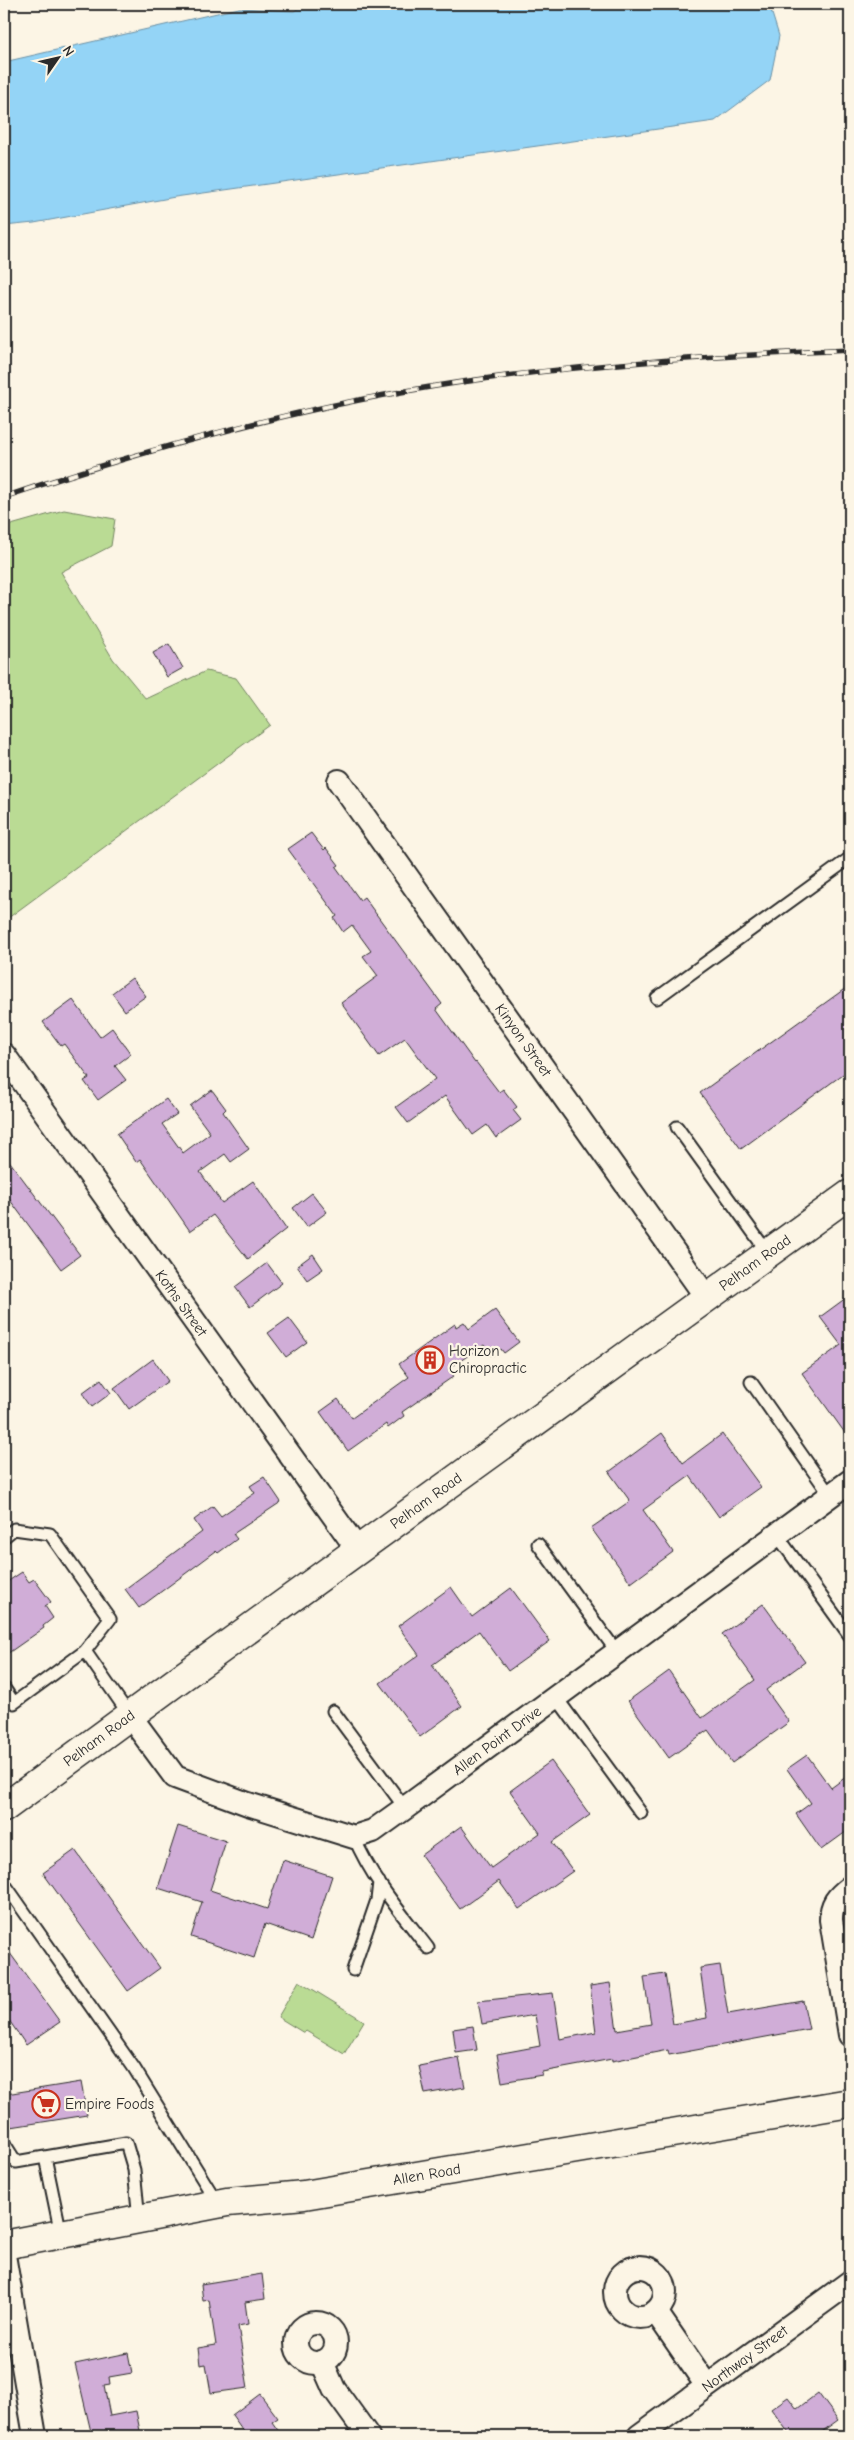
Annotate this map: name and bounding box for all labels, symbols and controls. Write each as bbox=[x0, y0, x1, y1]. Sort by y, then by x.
north arrow bbox=[32, 32, 82, 82]
text: N bbox=[59, 42, 78, 60]
street label: Kinyon Street bbox=[491, 1000, 556, 1081]
street label: Pelham Road bbox=[716, 1231, 794, 1295]
street label: Koths Street bbox=[152, 1266, 212, 1340]
place label: Horizon Chiropractic bbox=[449, 1342, 527, 1377]
building icon: Horizon Chiropractic bbox=[415, 1345, 445, 1375]
street label: Pelham Road bbox=[387, 1469, 465, 1533]
street label: Allen Point Drive bbox=[449, 1702, 545, 1779]
street label: Pelham Road bbox=[60, 1706, 138, 1770]
supermarket icon: Empire Foods bbox=[31, 2089, 61, 2119]
place label: Empire Foods bbox=[65, 2095, 154, 2113]
street label: Allen Road bbox=[392, 2160, 462, 2189]
street label: Northway Street bbox=[698, 2321, 792, 2396]

